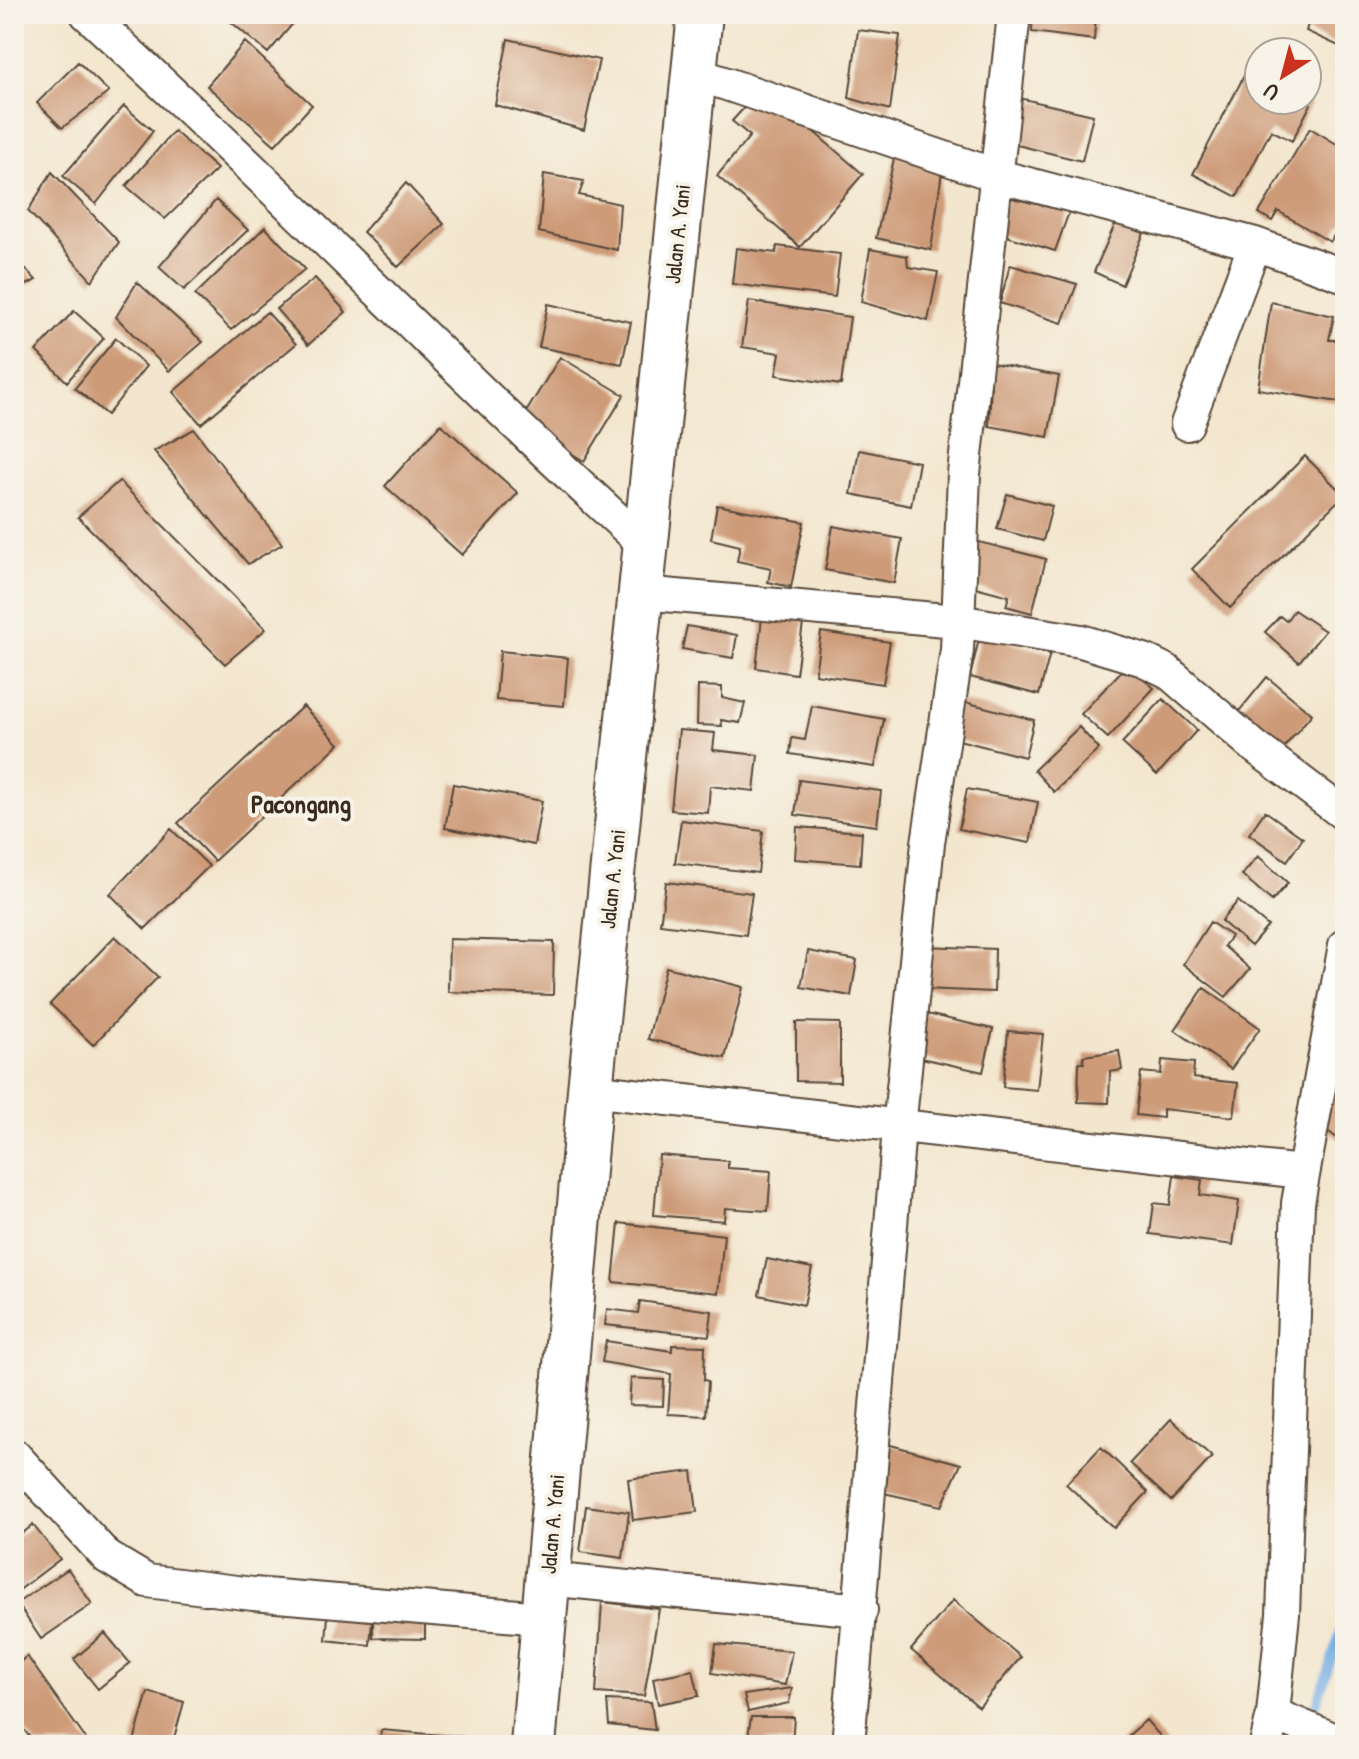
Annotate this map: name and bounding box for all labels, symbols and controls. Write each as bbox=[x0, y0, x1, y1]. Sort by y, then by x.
north arrow bbox=[1243, 36, 1323, 116]
text: U bbox=[1258, 76, 1285, 108]
street label: Jalan A. Yani bbox=[657, 183, 697, 285]
district label: Pacongang bbox=[251, 786, 351, 822]
street label: Jalan A. Yani bbox=[592, 828, 632, 930]
street label: Jalan A. Yani bbox=[533, 1473, 571, 1575]

